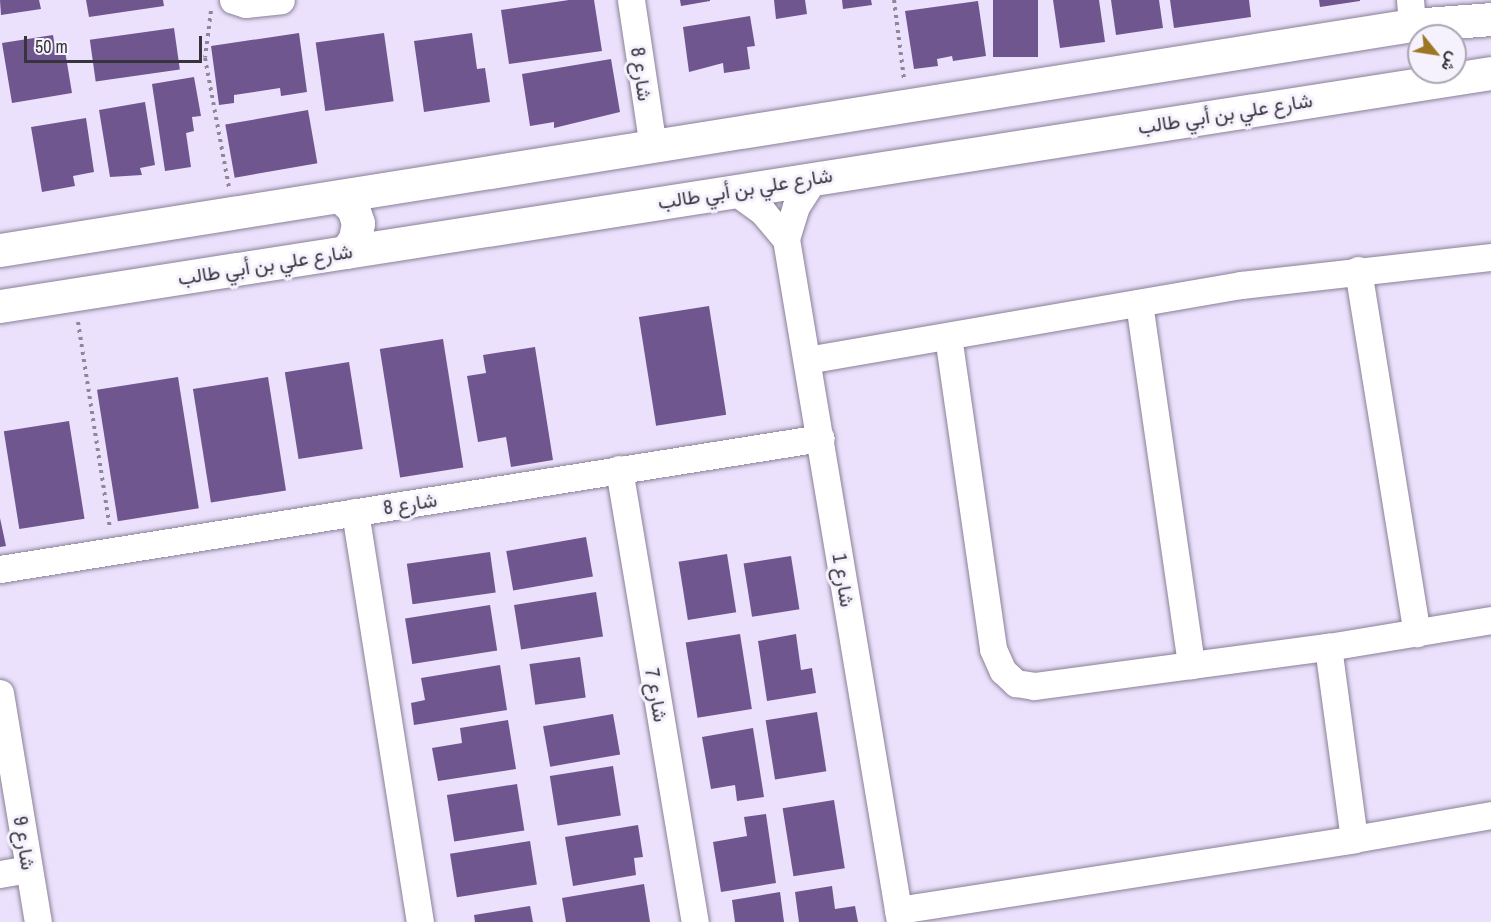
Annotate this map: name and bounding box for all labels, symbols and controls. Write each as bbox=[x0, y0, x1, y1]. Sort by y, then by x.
scale bar bbox=[27, 24, 206, 62]
north arrow bbox=[1407, 24, 1467, 84]
text: 50 m bbox=[35, 34, 68, 59]
street label: شارع 8 bbox=[626, 46, 658, 102]
text: ش bbox=[1437, 48, 1465, 76]
street label: شارع علي بن أبي طالب bbox=[1136, 87, 1314, 139]
street label: شارع علي بن أبي طالب bbox=[656, 162, 834, 214]
street label: شارع علي بن أبي طالب bbox=[176, 238, 354, 290]
street label: شارع 8 bbox=[382, 487, 438, 519]
street label: شارع 1 bbox=[828, 552, 860, 608]
street label: شارع 7 bbox=[641, 666, 673, 724]
street label: شارع 9 bbox=[9, 815, 41, 871]

